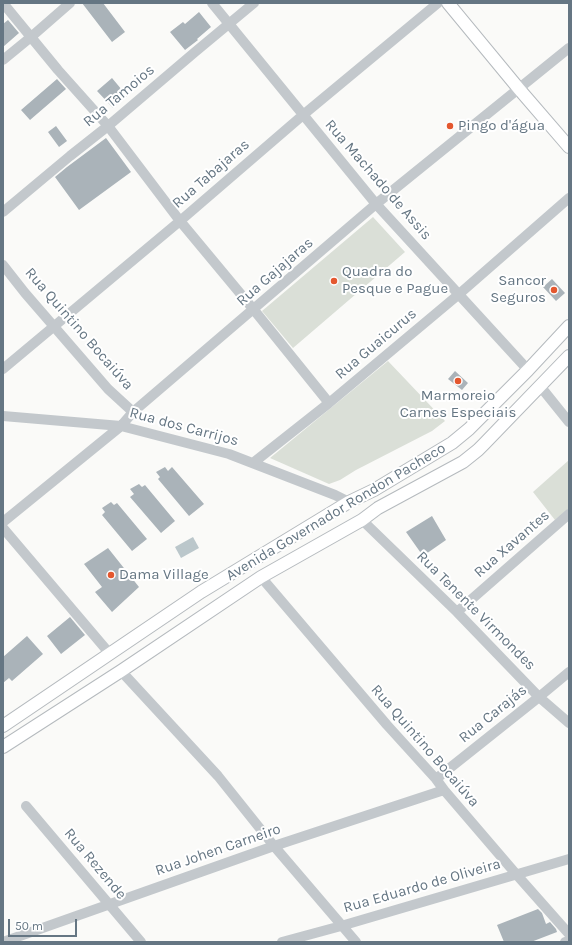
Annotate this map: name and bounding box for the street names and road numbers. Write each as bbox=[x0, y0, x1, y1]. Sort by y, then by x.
street label: Rua Tamoios bbox=[80, 61, 158, 131]
street label: Rua Machado de Assis bbox=[321, 116, 435, 244]
street label: Rua Tabajaras bbox=[169, 136, 253, 212]
street label: Rua Gajajaras bbox=[233, 234, 317, 310]
street label: Rua Quintino Bocaiúva bbox=[21, 264, 137, 394]
street label: Rua Guaicurus bbox=[332, 305, 420, 383]
street label: Rua dos Carrijos bbox=[127, 404, 241, 450]
street label: Avenida Governador Rondon Pacheco bbox=[223, 439, 449, 585]
street label: Rua Xavantes bbox=[471, 506, 553, 582]
street label: Rua Tenente Virmondes bbox=[413, 548, 539, 674]
street label: Rua Quintino Bocaiúva bbox=[367, 681, 483, 811]
street label: Rua Carajás bbox=[455, 681, 531, 747]
street label: Rua Johen Carneiro bbox=[153, 820, 283, 880]
street label: Rua Rezende bbox=[60, 825, 130, 903]
street label: Rua Eduardo de Oliveira bbox=[341, 855, 503, 917]

